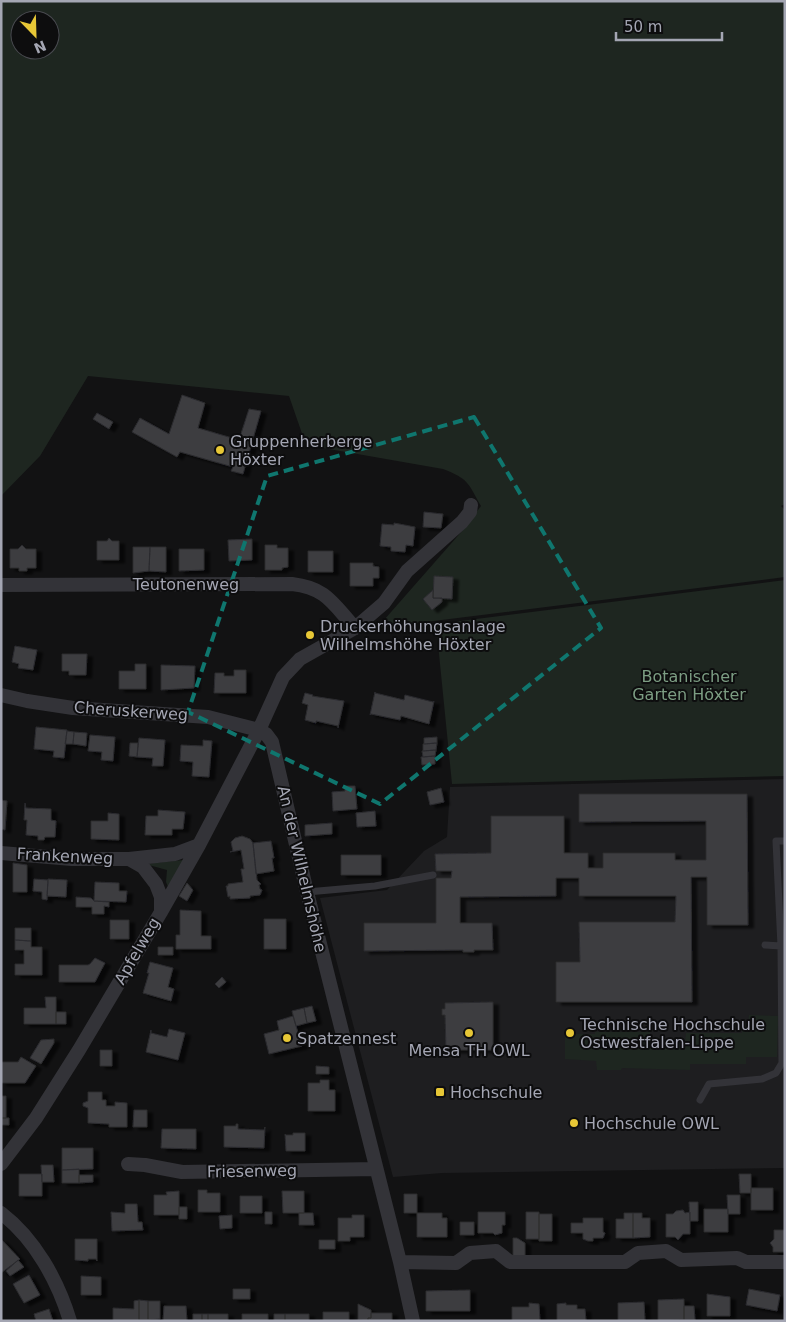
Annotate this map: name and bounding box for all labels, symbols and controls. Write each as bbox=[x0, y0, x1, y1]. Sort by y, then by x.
north arrow bbox=[10, 10, 60, 60]
scale bar bbox=[616, 10, 722, 42]
text: 50 m bbox=[624, 18, 662, 36]
text: N bbox=[32, 37, 49, 57]
place label: Gruppenherberge Höxter bbox=[230, 432, 372, 469]
marker: Gruppenherberge Höxter bbox=[214, 444, 226, 456]
street label: Teutonenweg bbox=[132, 575, 239, 594]
place label: Druckerhöhungsanlage Wilhelmshöhe Höxter bbox=[320, 617, 506, 654]
marker: Druckerhöhungsanlage Wilhelmshöhe Höxter bbox=[304, 629, 316, 641]
park label: Botanischer Garten Höxter bbox=[632, 667, 746, 704]
street label: Cheruskerweg bbox=[73, 698, 189, 724]
street label: An der Wilhelmshöhe bbox=[274, 784, 330, 954]
street label: Frankenweg bbox=[16, 844, 114, 868]
street label: Apfelweg bbox=[110, 914, 164, 988]
place label: Technische Hochschule Ostwestfalen-Lippe bbox=[579, 1015, 765, 1052]
marker: Mensa TH OWL bbox=[463, 1027, 475, 1039]
marker: Technische Hochschule Ostwestfalen-Lippe bbox=[564, 1027, 576, 1039]
place label: Spatzennest bbox=[297, 1029, 396, 1048]
marker: Spatzennest bbox=[281, 1032, 293, 1044]
place label: Mensa TH OWL bbox=[408, 1041, 530, 1060]
place label: Hochschule bbox=[450, 1083, 542, 1102]
marker: Hochschule bbox=[434, 1086, 446, 1098]
place label: Hochschule OWL bbox=[584, 1114, 719, 1133]
marker: Hochschule OWL bbox=[568, 1117, 580, 1129]
street label: Friesenweg bbox=[207, 1161, 297, 1181]

